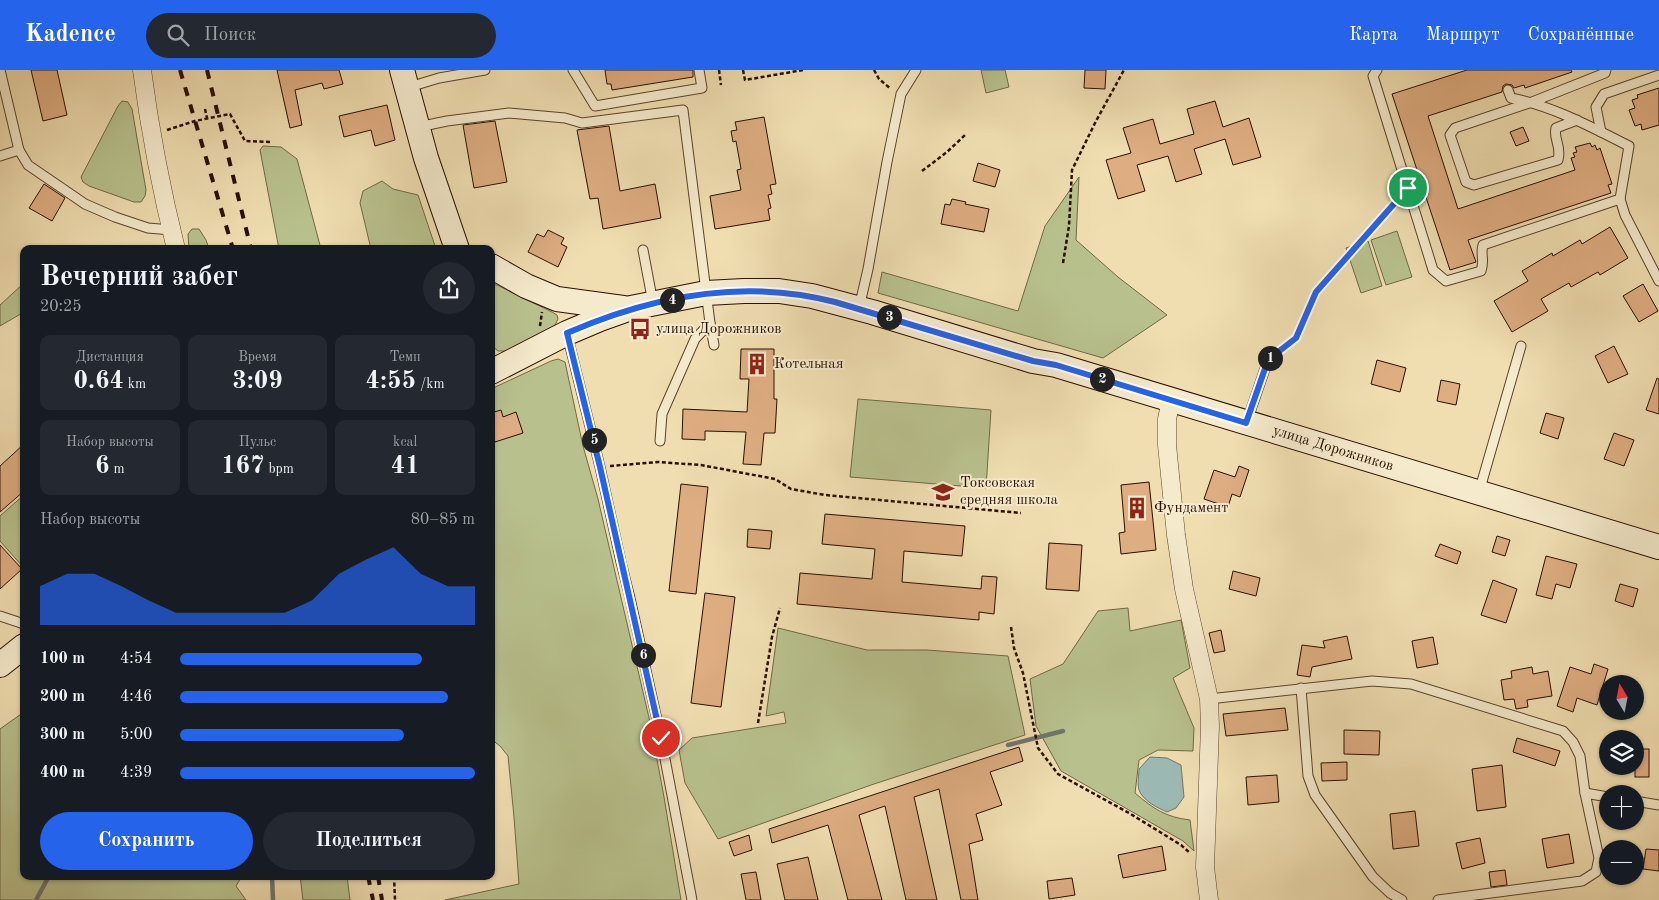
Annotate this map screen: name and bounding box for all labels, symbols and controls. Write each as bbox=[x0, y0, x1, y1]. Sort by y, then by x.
search box bbox=[146, 13, 496, 58]
icon: search bbox=[164, 21, 192, 49]
text: Kadence bbox=[25, 23, 116, 47]
text: Поиск bbox=[204, 26, 256, 45]
text: Карта bbox=[1349, 26, 1398, 44]
text: Маршрут bbox=[1426, 26, 1500, 44]
text: Сохранённые bbox=[1528, 26, 1634, 44]
pin bbox=[1387, 167, 1429, 209]
icon: arrive bbox=[1394, 174, 1422, 202]
button: share bbox=[423, 262, 475, 314]
text: Вечерний забег bbox=[40, 264, 238, 292]
pin: 4 bbox=[660, 288, 684, 312]
text: 4 bbox=[668, 293, 677, 307]
text: 20:25 bbox=[40, 299, 82, 315]
pin: 3 bbox=[876, 304, 902, 330]
text: 3 bbox=[885, 310, 894, 324]
bus stop icon: улица Дорожников bbox=[627, 316, 653, 342]
place label: улица Дорожников bbox=[656, 322, 782, 337]
pin: 1 bbox=[1258, 346, 1282, 370]
text: Дистанция bbox=[76, 350, 144, 364]
text: Время bbox=[238, 350, 277, 364]
text: Темп bbox=[390, 350, 421, 364]
building icon: Котельная bbox=[744, 351, 770, 377]
text: 1 bbox=[1266, 351, 1275, 365]
place label: Котельная bbox=[774, 357, 844, 372]
pin: 2 bbox=[1090, 366, 1114, 392]
text: 0.64 bbox=[73, 369, 124, 394]
text: 3:09 bbox=[232, 369, 283, 394]
text: 4:55 bbox=[366, 369, 416, 394]
text: 2 bbox=[1098, 372, 1107, 386]
text: km bbox=[124, 377, 146, 391]
text: /km bbox=[416, 377, 445, 391]
street label: улица Дорожников bbox=[1271, 423, 1395, 475]
pin: 5 bbox=[582, 428, 606, 452]
text: 5 bbox=[590, 433, 599, 447]
text: Набор высоты bbox=[66, 435, 154, 449]
text: Пульс bbox=[239, 435, 276, 449]
text: kcal bbox=[393, 435, 417, 449]
text: 6 bbox=[95, 454, 110, 479]
text: 167 bbox=[221, 454, 265, 479]
text: 41 bbox=[391, 454, 420, 479]
text: m bbox=[110, 462, 125, 476]
text: bpm bbox=[265, 462, 294, 476]
place label: Токсовская средняя школа bbox=[960, 476, 1059, 508]
school or university icon: Токсовская средняя школа bbox=[930, 479, 956, 505]
building icon: Фундамент bbox=[1124, 495, 1150, 521]
place label: Фундамент bbox=[1154, 501, 1228, 516]
text: Набор высоты bbox=[40, 512, 140, 528]
text: 80–85 m bbox=[411, 512, 475, 528]
pin: 6 bbox=[630, 642, 656, 668]
text: 6 bbox=[639, 648, 648, 662]
text: 100 m bbox=[40, 651, 85, 667]
text: 4:54 bbox=[120, 651, 152, 667]
north arrow bbox=[1599, 675, 1644, 720]
map controls bbox=[1599, 675, 1644, 885]
text: 200 m bbox=[40, 689, 85, 705]
text: 4:46 bbox=[120, 689, 152, 705]
pin bbox=[640, 717, 682, 759]
icon: check bbox=[647, 724, 675, 752]
text: 300 m bbox=[40, 727, 85, 743]
text: 5:00 bbox=[120, 727, 152, 743]
button: layers bbox=[1599, 730, 1644, 775]
text: 400 m bbox=[40, 765, 85, 781]
text: 4:39 bbox=[120, 765, 152, 781]
button: + bbox=[1599, 785, 1644, 830]
button: Сохранить bbox=[40, 812, 253, 870]
button: Поделиться bbox=[263, 812, 475, 870]
button: − bbox=[1599, 840, 1644, 885]

